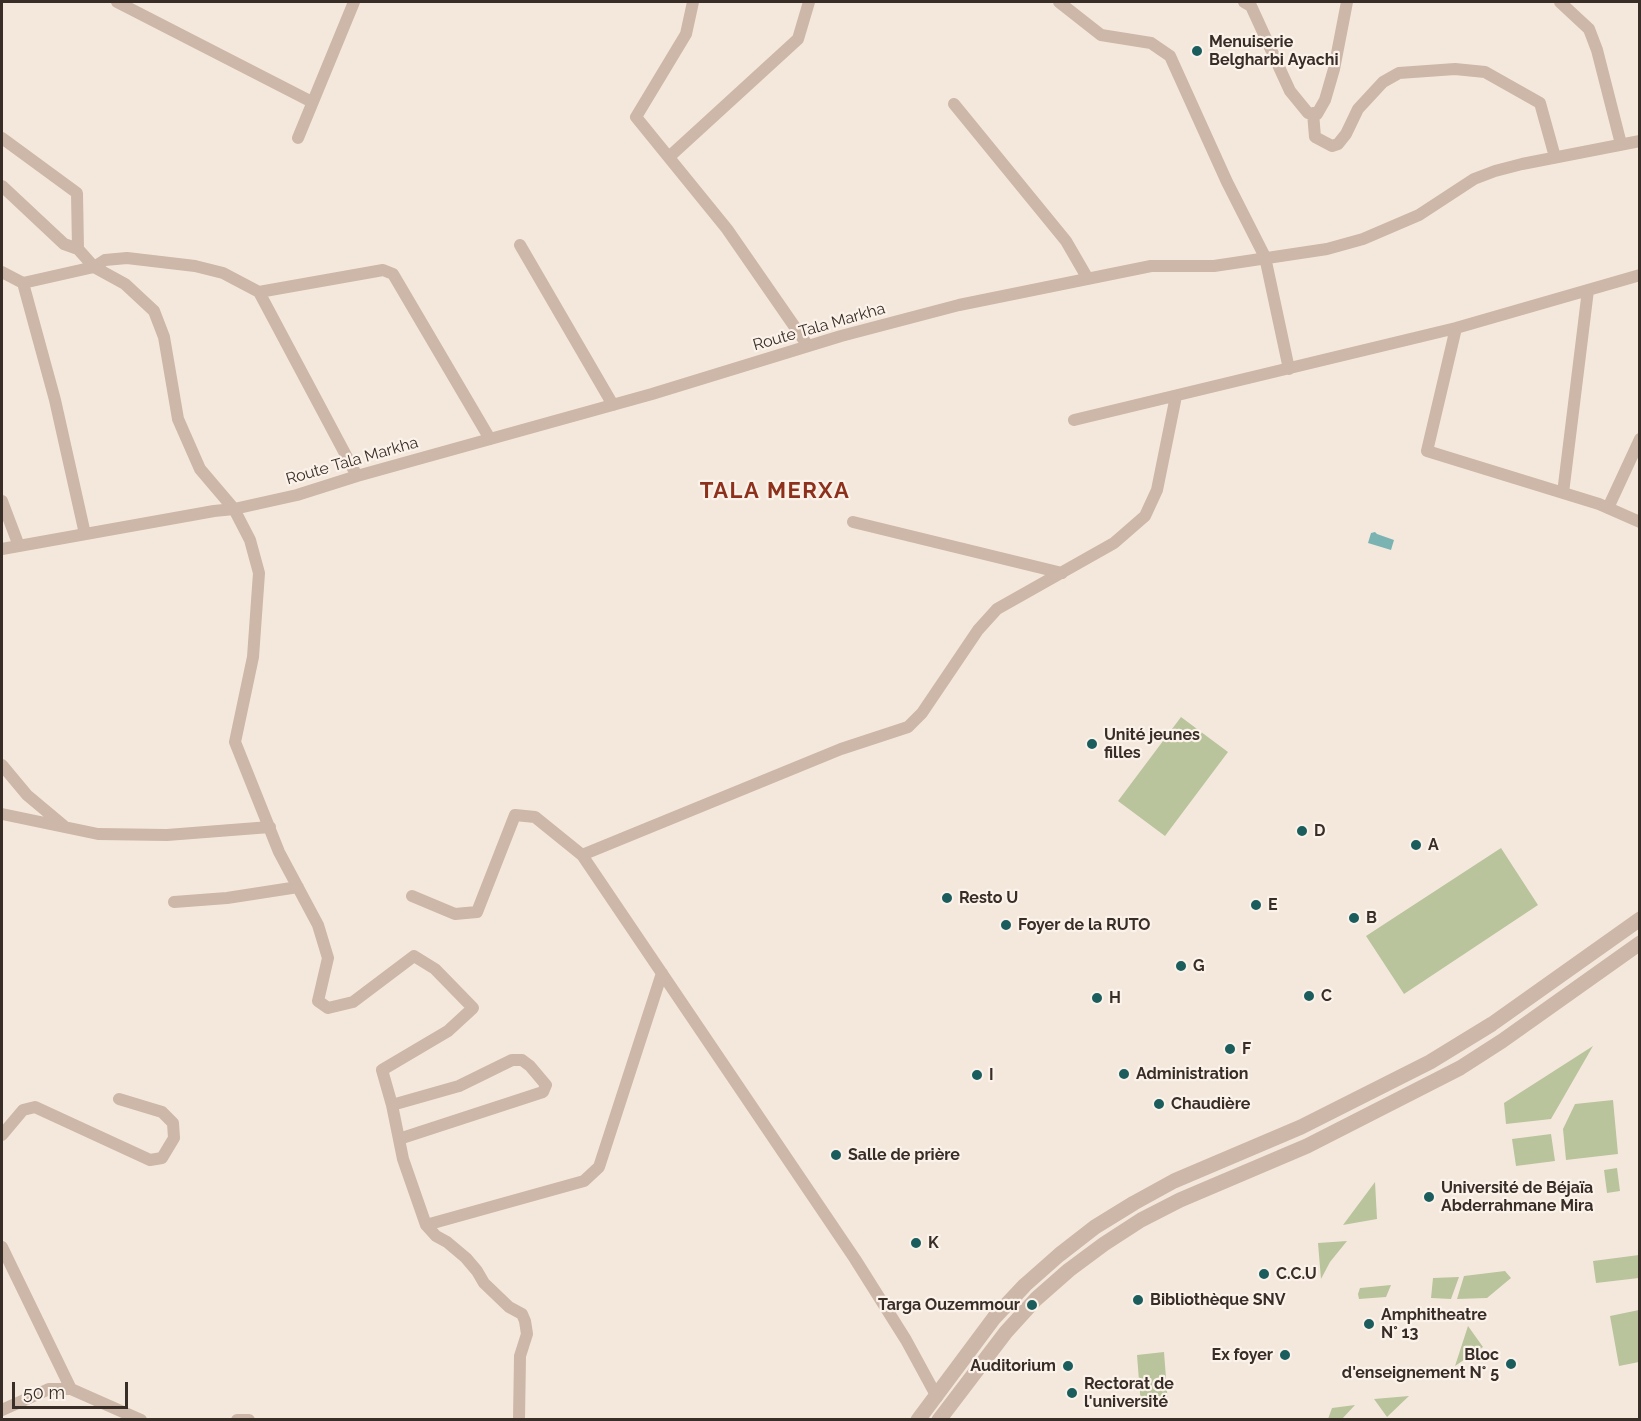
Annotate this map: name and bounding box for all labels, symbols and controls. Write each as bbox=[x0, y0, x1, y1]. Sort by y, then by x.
place label: Menuiserie Belgharbi Ayachi bbox=[1209, 32, 1339, 70]
marker: Menuiserie Belgharbi Ayachi bbox=[1190, 44, 1204, 58]
street label: Route Tala Markha bbox=[751, 299, 887, 355]
street label: Route Tala Markha bbox=[284, 433, 420, 489]
district label: TALA MERXA bbox=[700, 478, 850, 504]
place label: Unité jeunes filles bbox=[1104, 725, 1200, 763]
marker: Unité jeunes filles bbox=[1085, 737, 1099, 751]
place label: D bbox=[1314, 821, 1325, 841]
marker: D bbox=[1295, 824, 1309, 838]
place label: A bbox=[1428, 835, 1439, 855]
marker: A bbox=[1409, 838, 1423, 852]
place label: Resto U bbox=[959, 888, 1018, 908]
marker: Resto U bbox=[940, 891, 954, 905]
place label: E bbox=[1268, 895, 1278, 915]
marker: E bbox=[1249, 898, 1263, 912]
place label: B bbox=[1366, 908, 1377, 928]
marker: B bbox=[1347, 911, 1361, 925]
place label: Foyer de la RUTO bbox=[1018, 915, 1150, 935]
marker: Foyer de la RUTO bbox=[999, 918, 1013, 932]
place label: G bbox=[1193, 956, 1205, 976]
marker: G bbox=[1174, 959, 1188, 973]
place label: C bbox=[1321, 986, 1332, 1006]
place label: H bbox=[1109, 988, 1121, 1008]
marker: C bbox=[1302, 989, 1316, 1003]
marker: H bbox=[1090, 991, 1104, 1005]
place label: F bbox=[1242, 1039, 1251, 1059]
marker: F bbox=[1223, 1042, 1237, 1056]
place label: Administration bbox=[1136, 1064, 1248, 1084]
place label: I bbox=[989, 1065, 994, 1085]
marker: Administration bbox=[1117, 1067, 1131, 1081]
marker: I bbox=[970, 1068, 984, 1082]
place label: Chaudière bbox=[1171, 1094, 1250, 1114]
marker: Chaudière bbox=[1152, 1097, 1166, 1111]
place label: Salle de prière bbox=[848, 1145, 960, 1165]
marker: Salle de prière bbox=[829, 1148, 843, 1162]
place label: Université de Béjaïa Abderrahmane Mira bbox=[1441, 1178, 1593, 1216]
marker: Université de Béjaïa Abderrahmane Mira bbox=[1422, 1190, 1436, 1204]
place label: K bbox=[928, 1233, 939, 1253]
marker: K bbox=[909, 1236, 923, 1250]
place label: C.C.U bbox=[1276, 1264, 1317, 1284]
marker: C.C.U bbox=[1257, 1267, 1271, 1281]
place label: Bibliothèque SNV bbox=[1150, 1290, 1286, 1310]
marker: Bibliothèque SNV bbox=[1131, 1293, 1145, 1307]
place label: Targa Ouzemmour bbox=[878, 1295, 1020, 1315]
marker: Targa Ouzemmour bbox=[1025, 1298, 1039, 1312]
place label: Amphitheatre N° 13 bbox=[1381, 1305, 1487, 1343]
marker: Amphitheatre N° 13 bbox=[1362, 1317, 1376, 1331]
place label: Ex foyer bbox=[1212, 1345, 1273, 1365]
place label: Bloc d'enseignement N° 5 bbox=[1342, 1345, 1499, 1383]
marker: Ex foyer bbox=[1278, 1348, 1292, 1362]
place label: Auditorium bbox=[970, 1356, 1056, 1376]
marker: Bloc d'enseignement N° 5 bbox=[1504, 1357, 1518, 1371]
marker: Auditorium bbox=[1061, 1359, 1075, 1373]
scale bar bbox=[15, 1370, 130, 1408]
place label: Rectorat de l'université bbox=[1084, 1374, 1174, 1412]
text: 50 m bbox=[23, 1382, 65, 1403]
marker: Rectorat de l'université bbox=[1065, 1386, 1079, 1400]

